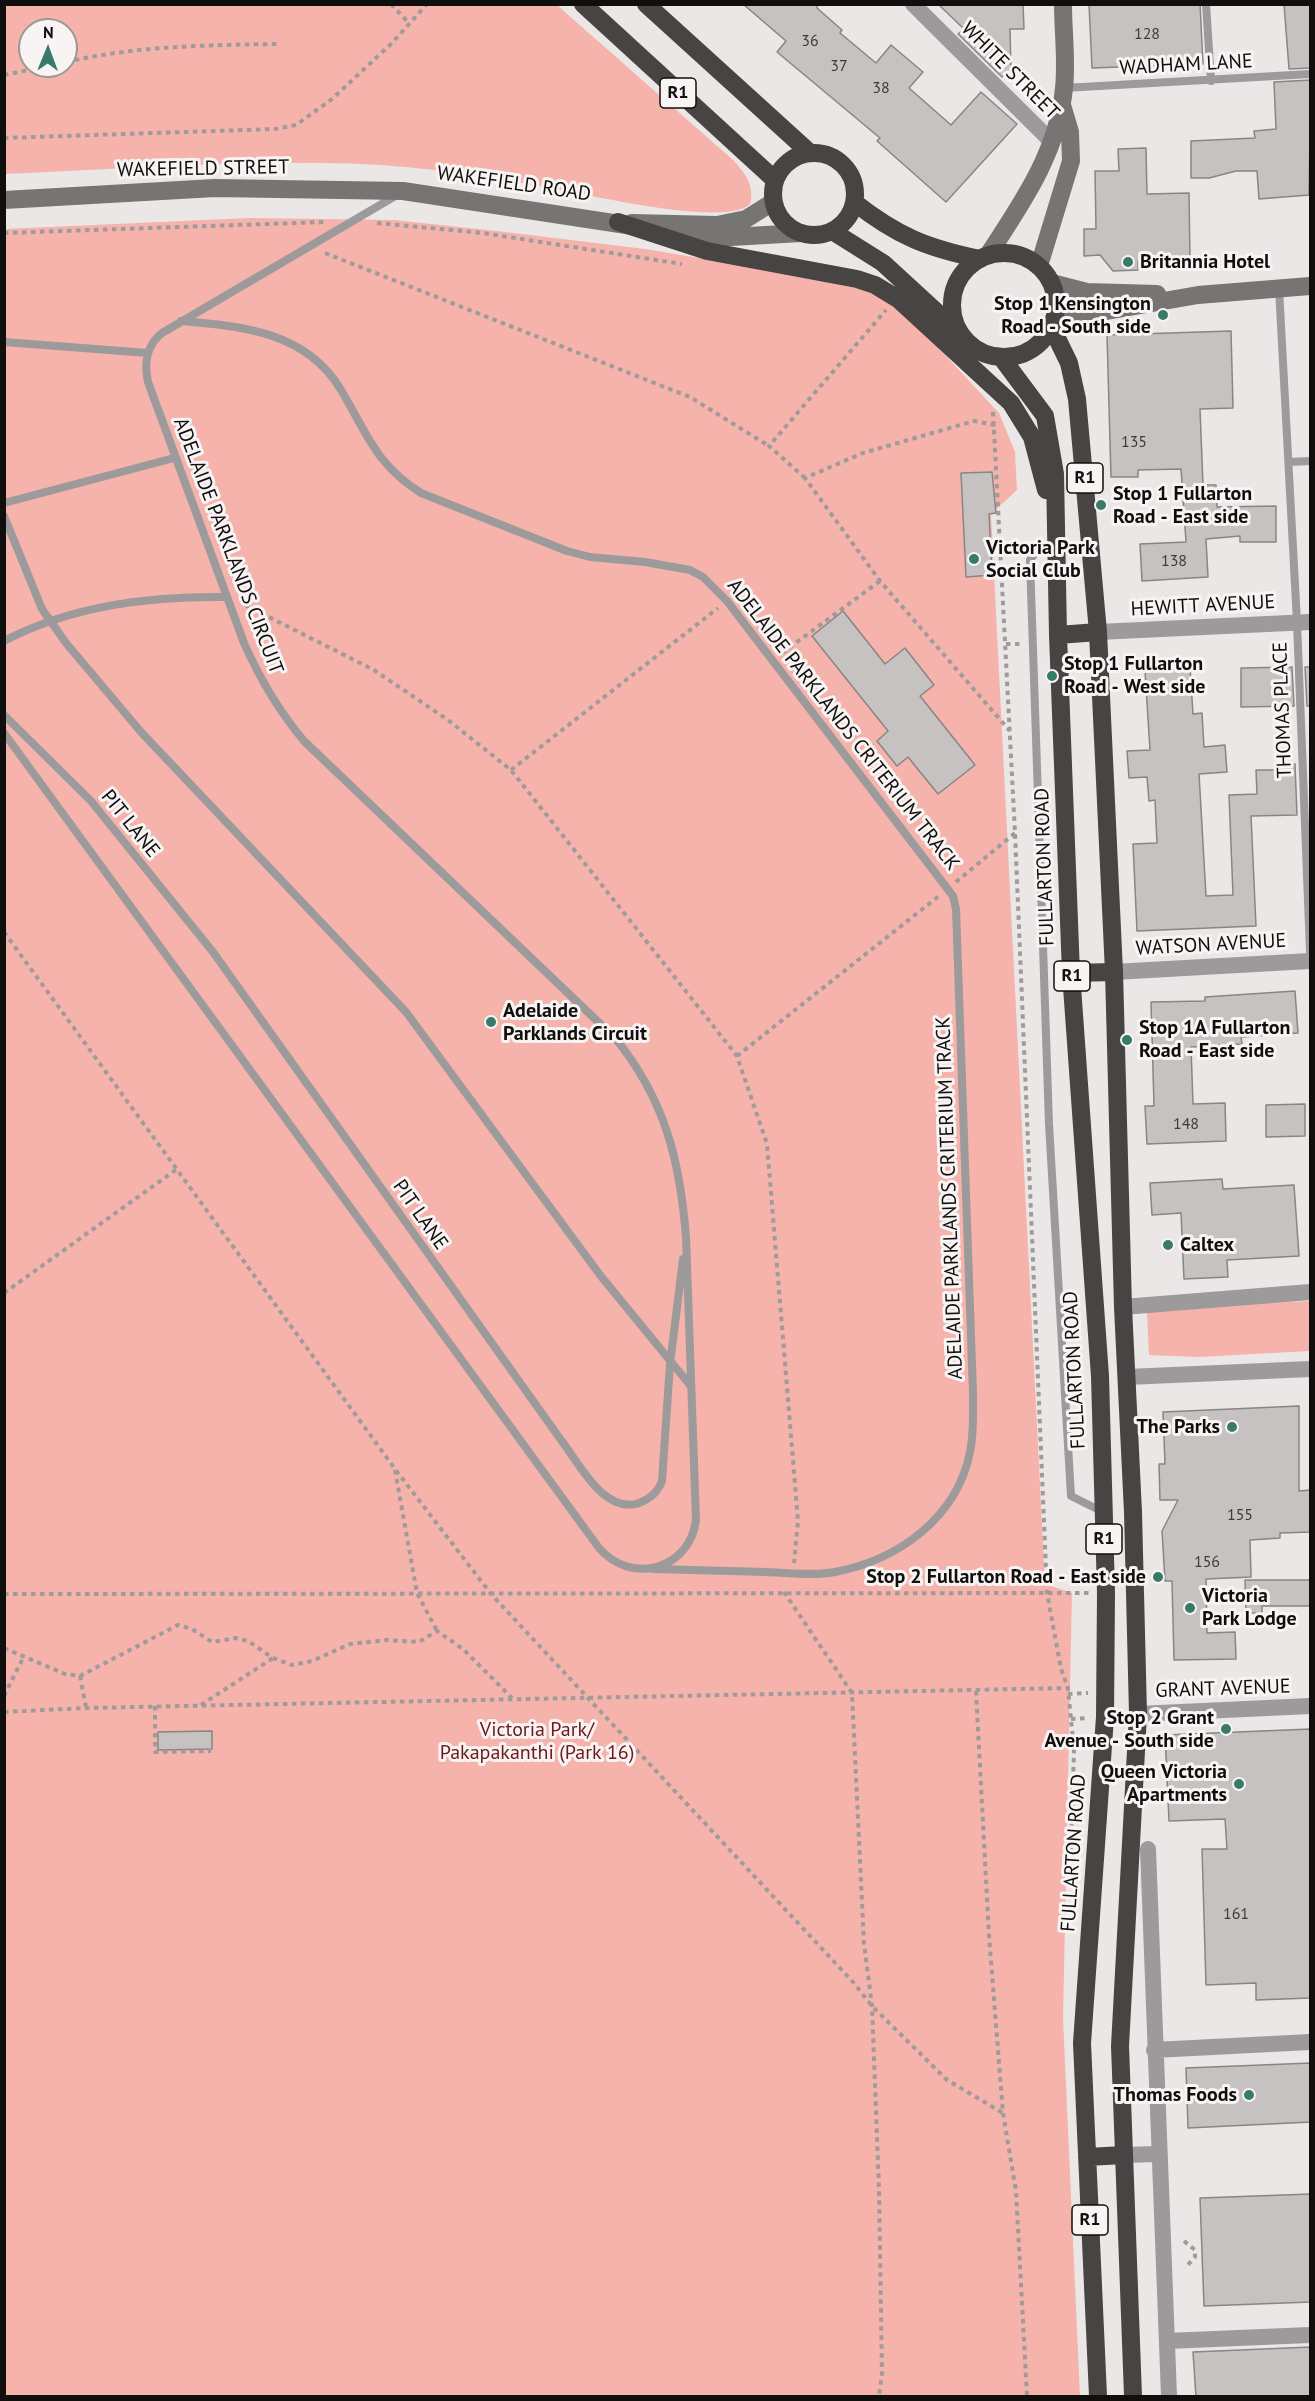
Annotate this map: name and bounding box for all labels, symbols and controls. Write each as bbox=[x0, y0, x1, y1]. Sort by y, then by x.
street label: WHITE STREET bbox=[956, 17, 1064, 125]
north arrow bbox=[18, 18, 78, 78]
text: N bbox=[43, 22, 54, 42]
house number: 128 bbox=[1134, 24, 1160, 44]
house number: 36 bbox=[801, 31, 819, 51]
street label: WADHAM LANE bbox=[1119, 50, 1253, 80]
house number: 37 bbox=[830, 56, 848, 76]
road number: R1 bbox=[660, 78, 696, 108]
house number: 38 bbox=[872, 78, 890, 98]
street label: WAKEFIELD STREET bbox=[117, 155, 289, 183]
street label: WAKEFIELD ROAD bbox=[435, 161, 593, 207]
place label: Britannia Hotel bbox=[1140, 250, 1270, 274]
marker: Britannia Hotel bbox=[1121, 255, 1135, 269]
place label: Stop 1 Kensington Road - South side bbox=[994, 292, 1151, 339]
marker: Stop 1 Kensington Road - South side bbox=[1156, 308, 1170, 322]
street label: ADELAIDE PARKLANDS CIRCUIT bbox=[168, 414, 288, 678]
house number: 135 bbox=[1121, 432, 1147, 452]
road number: R1 bbox=[1067, 463, 1103, 493]
place label: Stop 1 Fullarton Road - East side bbox=[1113, 482, 1252, 529]
marker: Stop 1 Fullarton Road - East side bbox=[1094, 498, 1108, 512]
place label: Victoria Park Social Club bbox=[986, 536, 1095, 583]
house number: 138 bbox=[1161, 551, 1187, 571]
marker: Victoria Park Social Club bbox=[967, 552, 981, 566]
street label: ADELAIDE PARKLANDS CRITERIUM TRACK bbox=[722, 575, 964, 875]
street label: HEWITT AVENUE bbox=[1130, 590, 1276, 622]
street label: THOMAS PLACE bbox=[1269, 641, 1297, 779]
place label: Stop 1 Fullarton Road - West side bbox=[1064, 652, 1205, 699]
marker: Stop 1 Fullarton Road - West side bbox=[1045, 669, 1059, 683]
street label: PIT LANE bbox=[96, 785, 164, 863]
street label: FULLARTON ROAD bbox=[1030, 788, 1060, 946]
street label: WATSON AVENUE bbox=[1135, 929, 1287, 961]
road number: R1 bbox=[1054, 961, 1090, 991]
place label: Adelaide Parklands Circuit bbox=[503, 999, 647, 1046]
marker: Adelaide Parklands Circuit bbox=[484, 1015, 498, 1029]
street label: ADELAIDE PARKLANDS CRITERIUM TRACK bbox=[932, 1016, 968, 1380]
place label: Stop 1A Fullarton Road - East side bbox=[1139, 1016, 1290, 1063]
marker: Stop 1A Fullarton Road - East side bbox=[1120, 1033, 1134, 1047]
house number: 148 bbox=[1173, 1114, 1199, 1134]
street label: PIT LANE bbox=[387, 1175, 453, 1255]
place label: Caltex bbox=[1180, 1233, 1234, 1257]
marker: Caltex bbox=[1161, 1238, 1175, 1252]
street label: FULLARTON ROAD bbox=[1059, 1290, 1091, 1450]
place label: The Parks bbox=[1136, 1415, 1220, 1439]
marker: The Parks bbox=[1225, 1420, 1239, 1434]
house number: 155 bbox=[1227, 1505, 1253, 1525]
road number: R1 bbox=[1086, 1524, 1122, 1554]
house number: 156 bbox=[1194, 1552, 1220, 1572]
place label: Stop 2 Fullarton Road - East side bbox=[866, 1565, 1146, 1589]
marker: Stop 2 Fullarton Road - East side bbox=[1151, 1570, 1165, 1584]
place label: Victoria Park Lodge bbox=[1202, 1584, 1297, 1631]
marker: Victoria Park Lodge bbox=[1183, 1601, 1197, 1615]
street label: GRANT AVENUE bbox=[1155, 1675, 1291, 1703]
place label: Stop 2 Grant Avenue - South side bbox=[1045, 1706, 1214, 1753]
park label: Victoria Park/ Pakapakanthi (Park 16) bbox=[440, 1718, 634, 1765]
marker: Stop 2 Grant Avenue - South side bbox=[1219, 1722, 1233, 1736]
place label: Queen Victoria Apartments bbox=[1101, 1760, 1227, 1807]
street label: FULLARTON ROAD bbox=[1057, 1773, 1091, 1933]
marker: Queen Victoria Apartments bbox=[1232, 1777, 1246, 1791]
house number: 161 bbox=[1223, 1904, 1249, 1924]
place label: Thomas Foods bbox=[1114, 2083, 1237, 2107]
marker: Thomas Foods bbox=[1242, 2088, 1256, 2102]
road number: R1 bbox=[1072, 2205, 1108, 2235]

